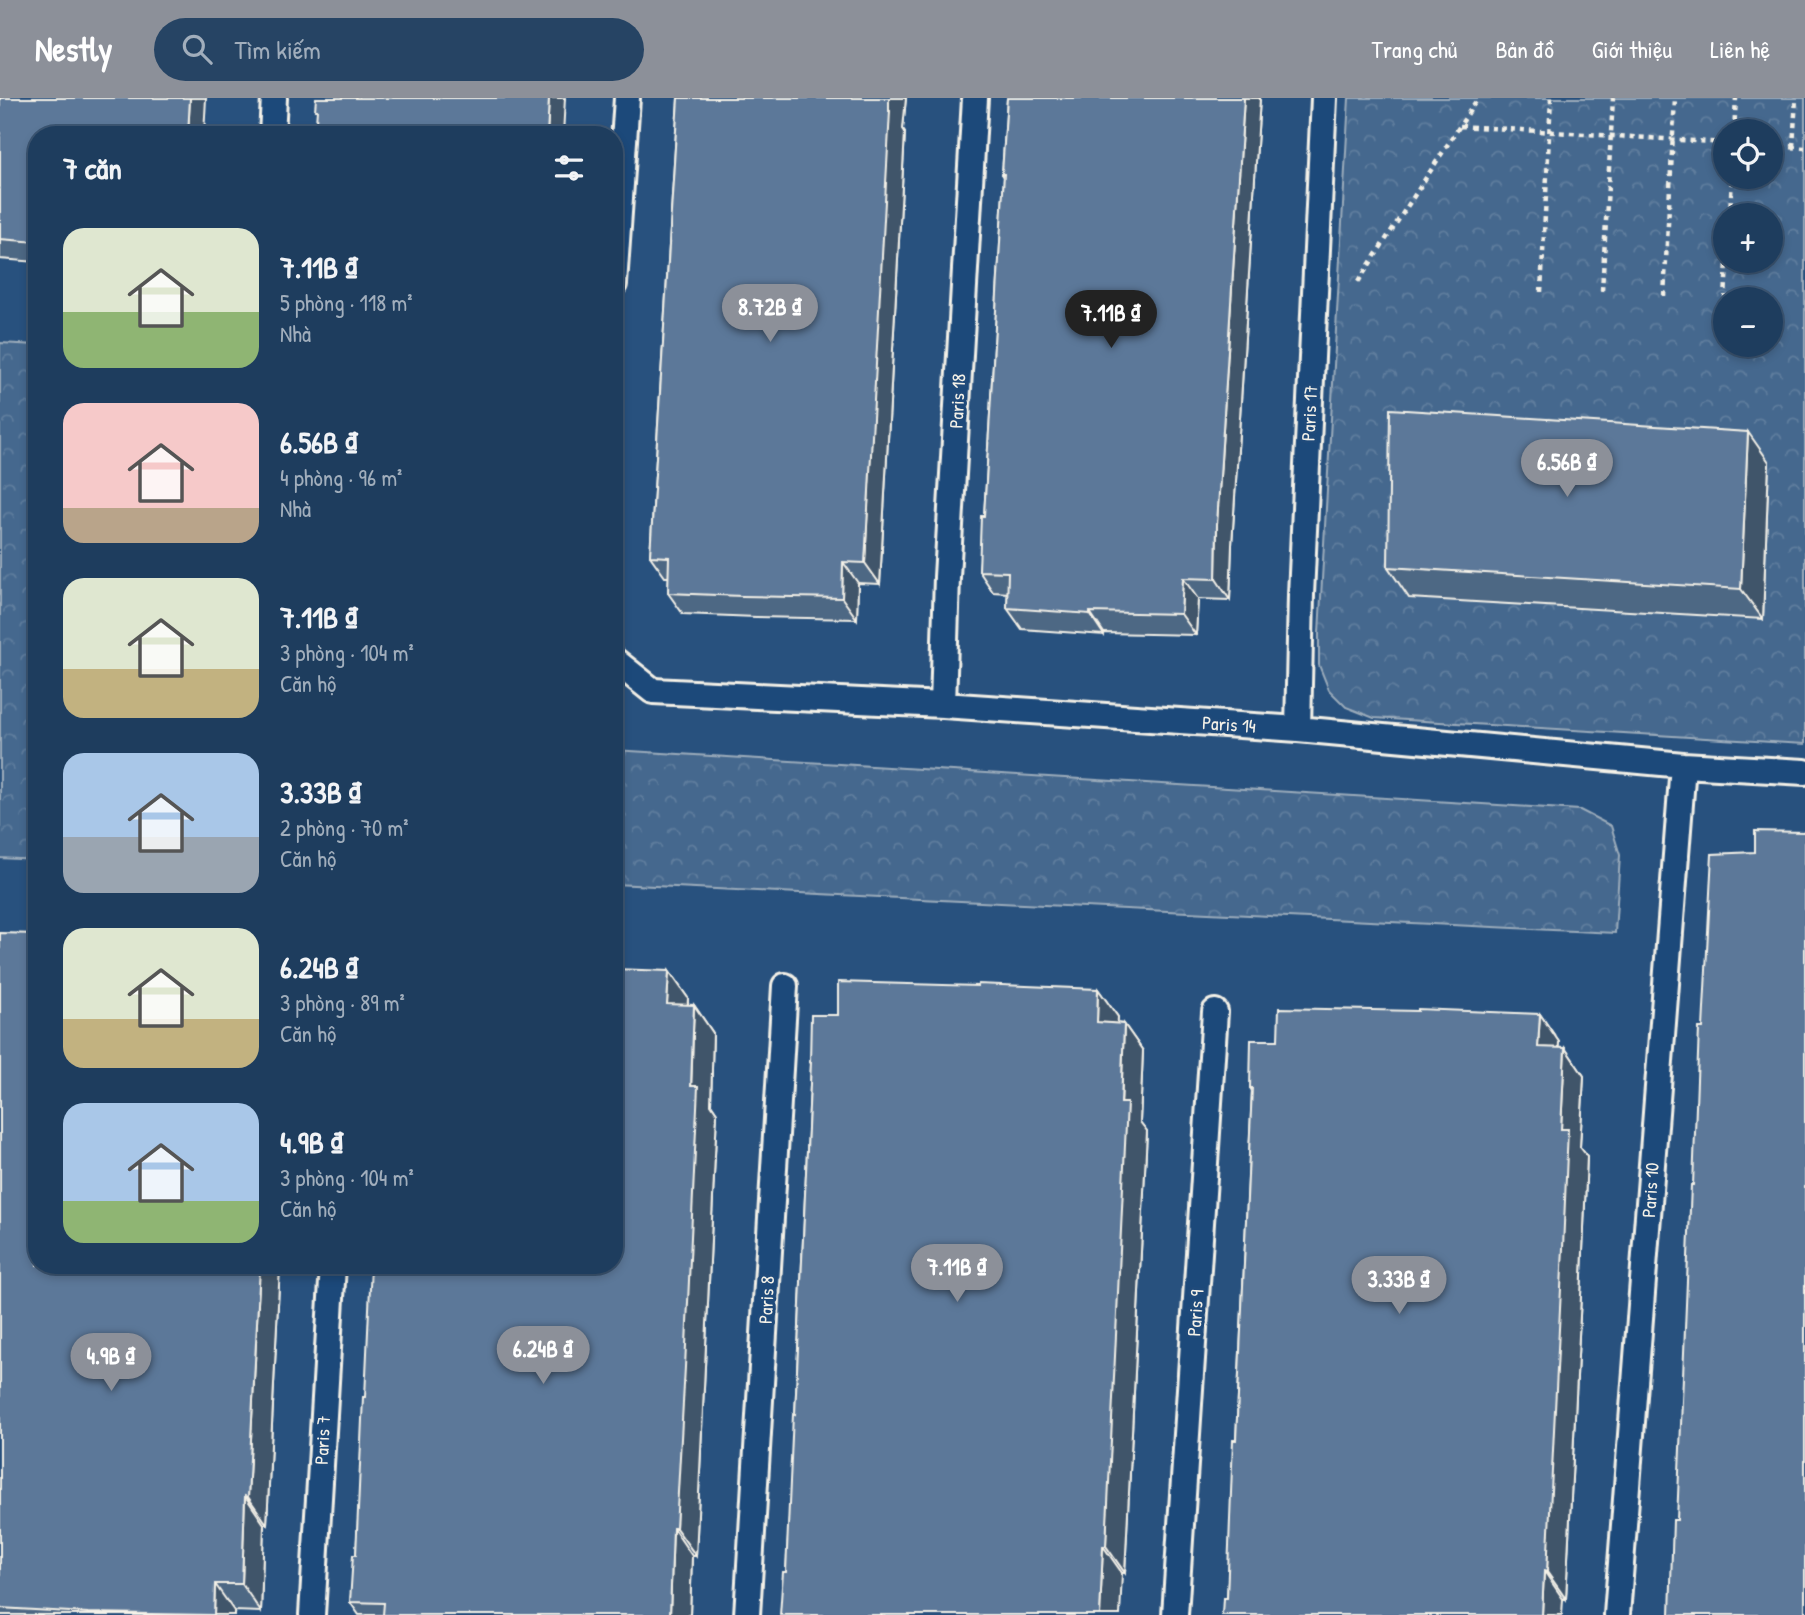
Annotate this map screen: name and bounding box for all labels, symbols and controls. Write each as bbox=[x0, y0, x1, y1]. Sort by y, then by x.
search box bbox=[154, 18, 644, 81]
text: Nestly bbox=[35, 27, 112, 71]
icon: search bbox=[178, 30, 216, 68]
text: Tìm kiếm bbox=[234, 32, 321, 67]
text: Trang chủ bbox=[1371, 33, 1457, 65]
text: Bản đồ bbox=[1495, 33, 1554, 65]
text: Giới thiệu bbox=[1592, 33, 1672, 65]
text: Liên hệ bbox=[1710, 33, 1770, 65]
map controls bbox=[1713, 119, 1783, 357]
button: locate bbox=[1713, 119, 1783, 189]
text: 7 căn bbox=[63, 148, 122, 188]
icon: filters bbox=[550, 149, 588, 187]
button: + bbox=[1713, 203, 1783, 273]
text: 7.11B ₫ bbox=[280, 247, 358, 287]
icon: home bbox=[119, 256, 203, 340]
pin: 8.72B ₫ bbox=[705, 285, 835, 344]
text: 5 phòng · 118 m² bbox=[280, 287, 412, 318]
button: − bbox=[1713, 287, 1783, 357]
pin: 7.11B ₫ bbox=[1046, 290, 1176, 350]
text: 8.72B ₫ bbox=[738, 291, 802, 322]
text: 7.11B ₫ bbox=[1081, 297, 1141, 328]
text: Nhà bbox=[280, 318, 311, 349]
street label: Paris 18 bbox=[943, 373, 971, 429]
street label: Paris 17 bbox=[1295, 384, 1323, 442]
text: 6.56B ₫ bbox=[280, 422, 358, 462]
icon: home bbox=[119, 431, 203, 515]
pin: 6.56B ₫ bbox=[1502, 440, 1632, 499]
text: 6.56B ₫ bbox=[1537, 446, 1597, 477]
text: 4 phòng · 96 m² bbox=[280, 462, 402, 493]
text: Nhà bbox=[280, 493, 311, 524]
text: 7.11B ₫ bbox=[280, 597, 358, 637]
icon: home bbox=[119, 606, 203, 690]
text: 3 phòng · 104 m² bbox=[280, 637, 414, 668]
text: Căn hộ bbox=[280, 668, 336, 699]
street label: Paris 14 bbox=[1201, 709, 1257, 739]
text: 3.33B ₫ bbox=[280, 772, 362, 812]
icon: home bbox=[119, 781, 203, 865]
text: 2 phòng · 70 m² bbox=[280, 812, 409, 843]
text: Căn hộ bbox=[280, 843, 336, 874]
text: 6.24B ₫ bbox=[280, 947, 359, 987]
icon: home bbox=[119, 956, 203, 1040]
text: 3 phòng · 89 m² bbox=[280, 987, 405, 1018]
text: Căn hộ bbox=[280, 1018, 336, 1049]
text: 4.9B ₫ bbox=[280, 1122, 344, 1162]
icon: home bbox=[119, 1131, 203, 1215]
text: 3 phòng · 104 m² bbox=[280, 1162, 414, 1193]
street label: Paris 10 bbox=[1635, 1162, 1665, 1218]
text: Căn hộ bbox=[280, 1193, 336, 1224]
pin: 7.11B ₫ bbox=[892, 1244, 1022, 1304]
text: 7.11B ₫ bbox=[927, 1251, 987, 1282]
pin: 3.33B ₫ bbox=[1334, 1256, 1464, 1316]
text: 3.33B ₫ bbox=[1368, 1263, 1430, 1294]
street label: Paris 8 bbox=[752, 1275, 780, 1325]
street label: Paris 9 bbox=[1180, 1289, 1210, 1337]
pin: 6.24B ₫ bbox=[478, 1326, 608, 1386]
text: 6.24B ₫ bbox=[513, 1333, 573, 1364]
pin: 4.9B ₫ bbox=[54, 1334, 168, 1393]
text: 4.9B ₫ bbox=[86, 1340, 136, 1371]
street label: Paris 7 bbox=[308, 1415, 336, 1465]

